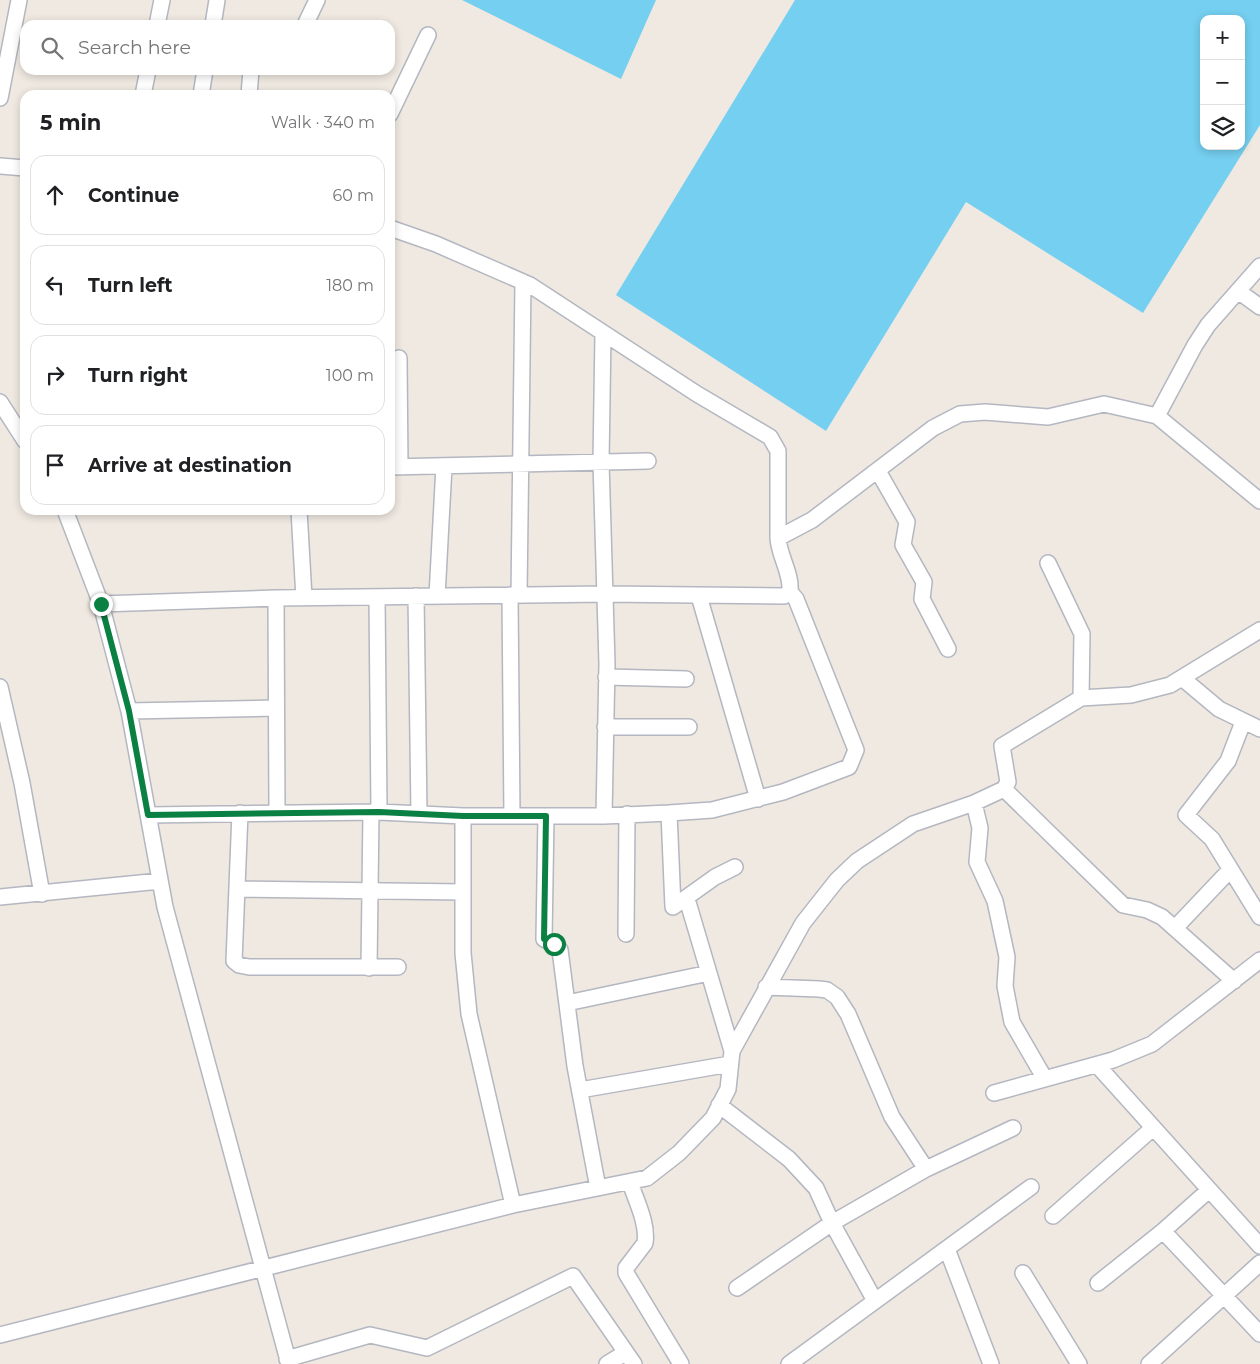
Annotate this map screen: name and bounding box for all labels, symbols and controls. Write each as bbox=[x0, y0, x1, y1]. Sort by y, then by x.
map controls bbox=[1200, 15, 1245, 150]
button: + bbox=[1200, 15, 1245, 60]
search box bbox=[20, 20, 395, 75]
icon: search bbox=[38, 34, 66, 62]
text: Search here bbox=[78, 36, 191, 59]
button: − bbox=[1200, 60, 1245, 105]
button: layers bbox=[1200, 105, 1245, 150]
text: 5 min bbox=[40, 110, 101, 135]
text: Walk · 340 m bbox=[271, 113, 375, 132]
icon: ahead bbox=[41, 181, 69, 209]
text: Continue bbox=[88, 184, 179, 207]
text: 60 m bbox=[332, 186, 374, 205]
icon: left bbox=[41, 271, 69, 299]
text: Turn left bbox=[88, 274, 173, 297]
text: 180 m bbox=[326, 276, 374, 295]
icon: right bbox=[41, 361, 69, 389]
text: Turn right bbox=[88, 364, 188, 387]
text: 100 m bbox=[326, 366, 374, 385]
icon: arrive bbox=[41, 451, 69, 479]
text: Arrive at destination bbox=[88, 454, 292, 477]
route end bbox=[90, 593, 113, 616]
route start bbox=[543, 933, 566, 956]

